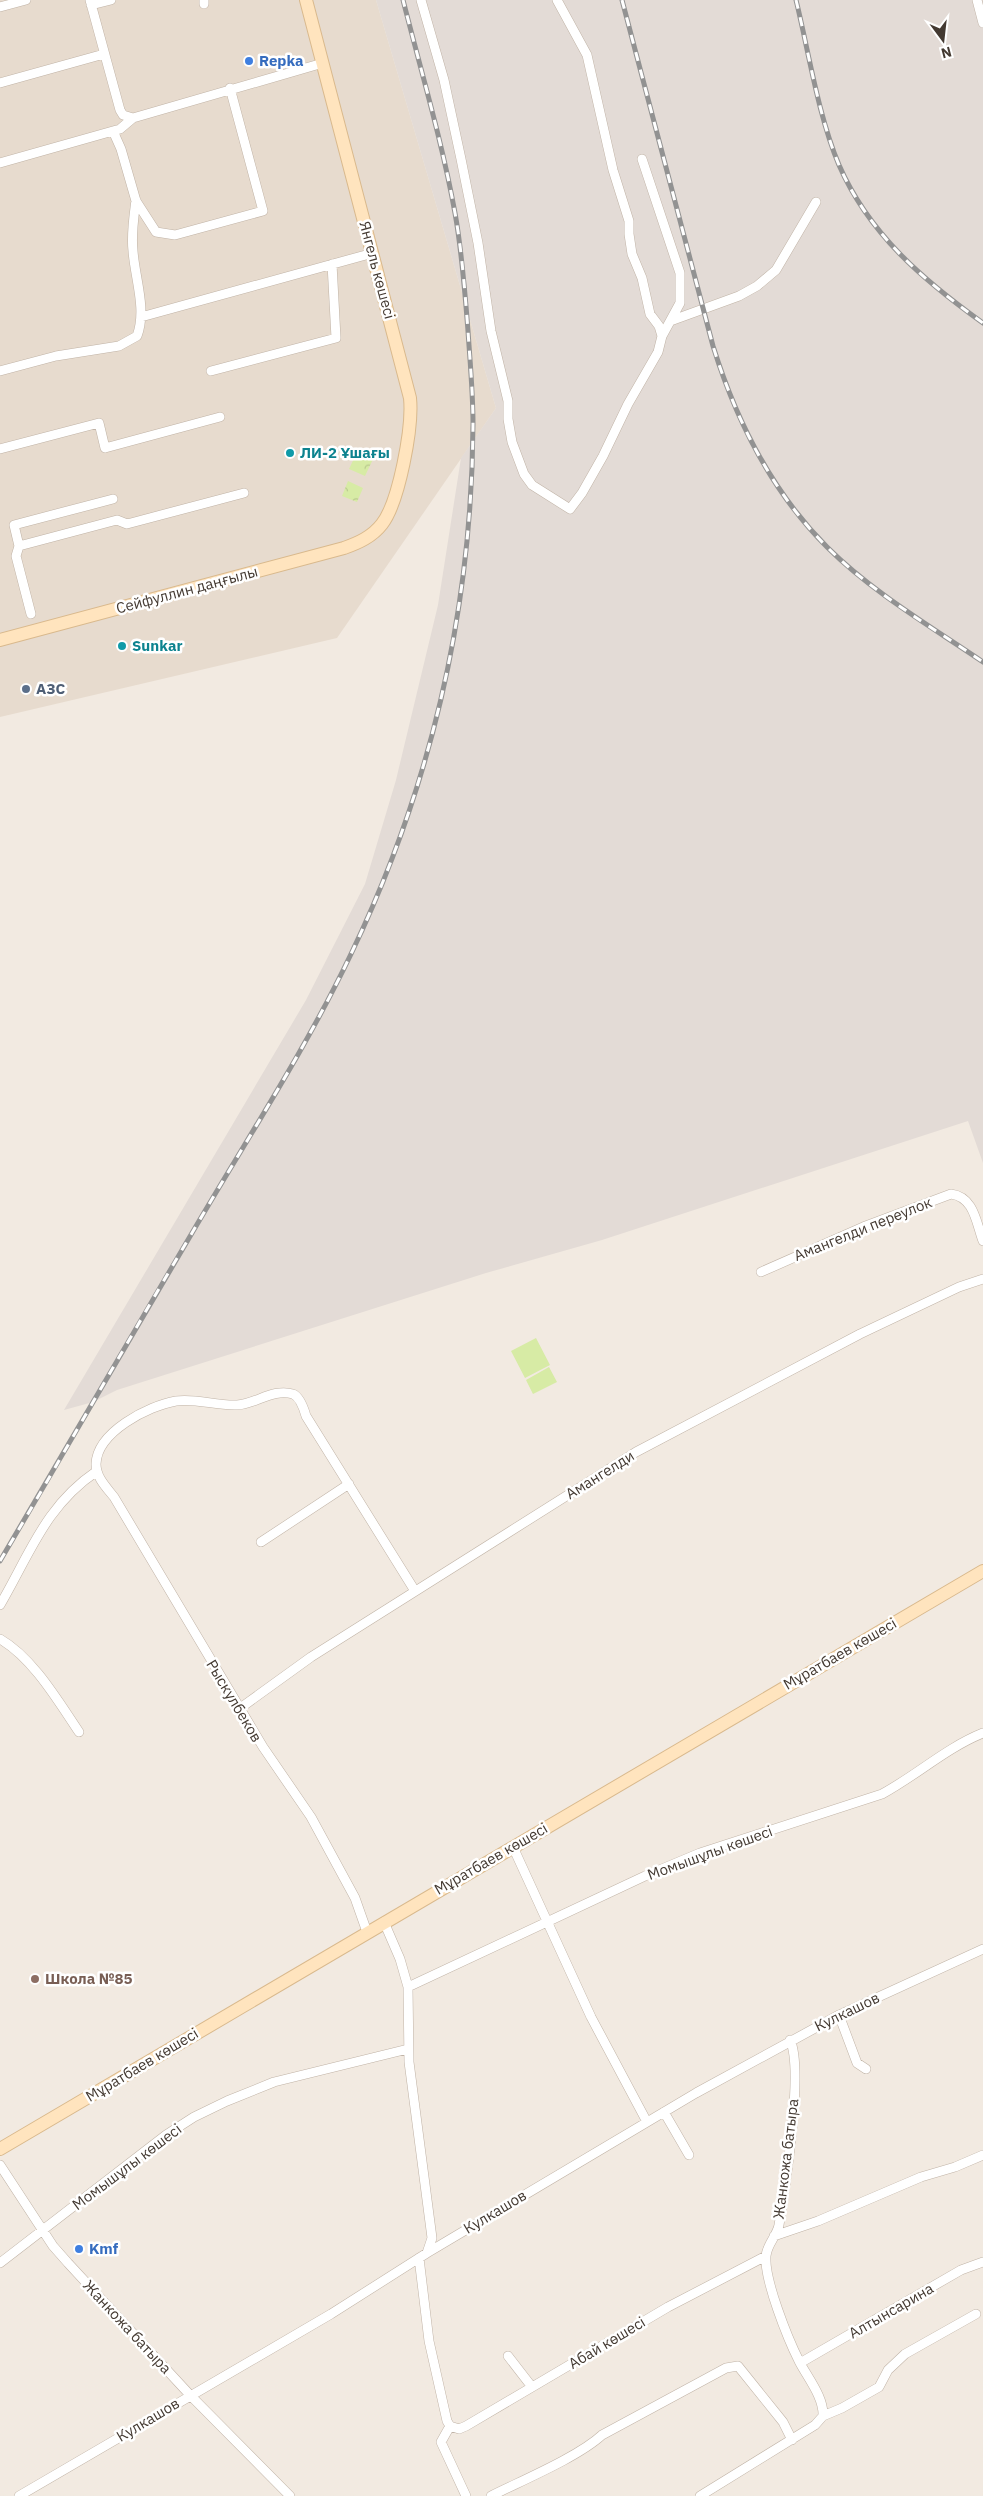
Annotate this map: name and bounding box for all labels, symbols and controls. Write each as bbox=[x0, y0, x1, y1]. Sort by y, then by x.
north arrow bbox=[918, 15, 968, 65]
text: N bbox=[939, 43, 954, 63]
place label: Repka bbox=[259, 51, 304, 70]
marker: Repka bbox=[243, 55, 255, 67]
street label: Янгель көшесі bbox=[355, 219, 400, 321]
place label: ЛИ-2 Ұшағы bbox=[300, 443, 390, 462]
marker: ЛИ-2 Ұшағы bbox=[284, 447, 296, 459]
street label: Сейфуллин даңғылы bbox=[114, 561, 260, 618]
place label: Sunkar bbox=[132, 636, 183, 655]
marker: Sunkar bbox=[116, 640, 128, 652]
place label: АЗС bbox=[36, 679, 65, 698]
marker: АЗС bbox=[20, 683, 32, 695]
street label: Амангелди переулок bbox=[791, 1192, 935, 1265]
street label: Амангелди bbox=[562, 1446, 638, 1503]
street label: Мұратбаев көшесі bbox=[780, 1613, 900, 1694]
street label: Рыскулбеков bbox=[202, 1656, 267, 1745]
street label: Мұратбаев көшесі bbox=[431, 1818, 551, 1899]
street label: Момышұлы көшесі bbox=[645, 1821, 775, 1884]
place label: Школа №85 bbox=[45, 1969, 133, 1988]
marker: Школа №85 bbox=[29, 1973, 41, 1985]
street label: Кулкашов bbox=[811, 1988, 882, 2035]
street label: Мұратбаев көшесі bbox=[82, 2024, 201, 2106]
street label: Жанкожа батыра bbox=[769, 2098, 802, 2220]
street label: Момышұлы көшесі bbox=[68, 2119, 185, 2214]
street label: Кулкашов bbox=[460, 2185, 530, 2238]
place label: Kmf bbox=[89, 2239, 119, 2258]
marker: Kmf bbox=[73, 2243, 85, 2255]
street label: Жанкожа батыра bbox=[79, 2276, 176, 2378]
street label: Алтынсарина bbox=[845, 2279, 937, 2343]
street label: Абай көшесі bbox=[565, 2312, 649, 2373]
street label: Кулкашов bbox=[113, 2393, 183, 2446]

